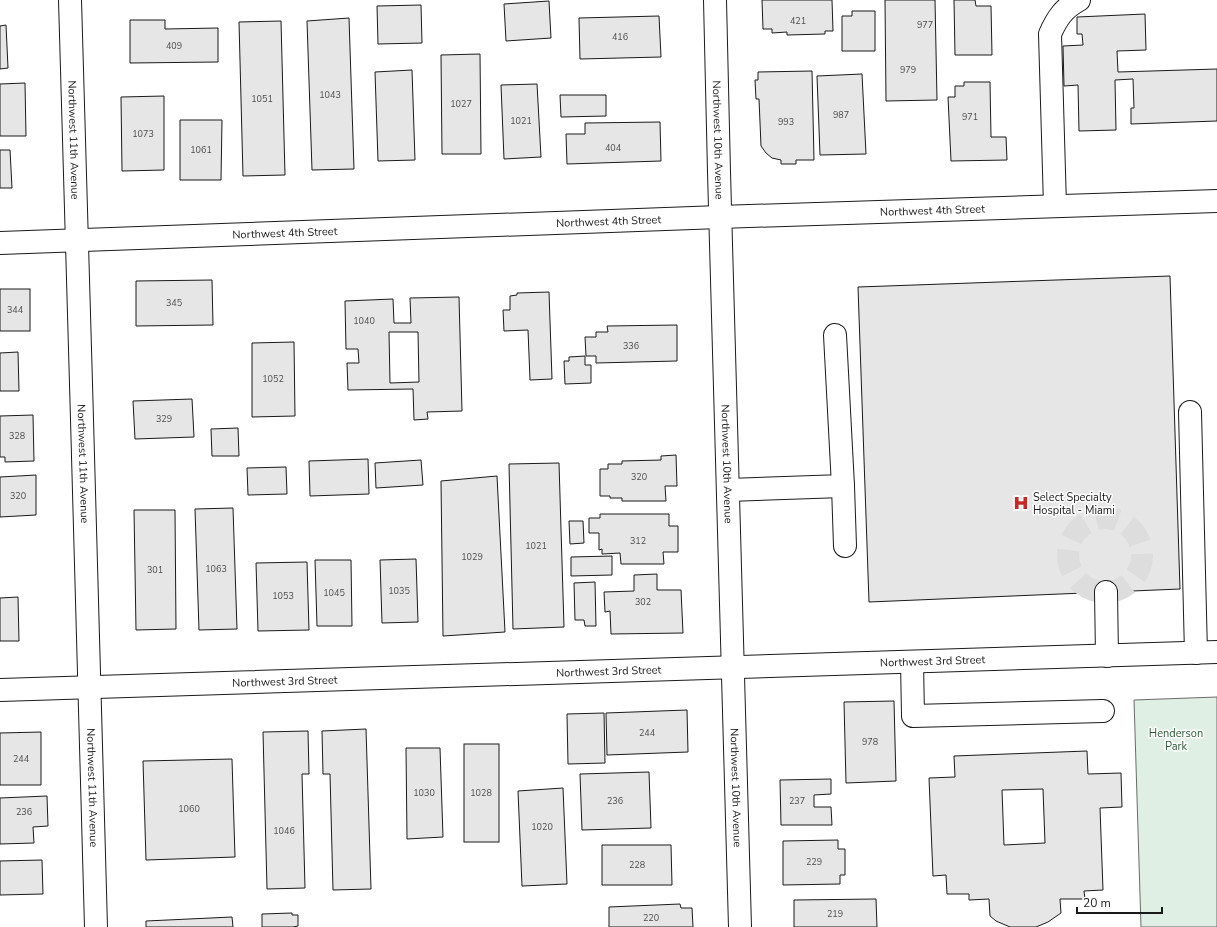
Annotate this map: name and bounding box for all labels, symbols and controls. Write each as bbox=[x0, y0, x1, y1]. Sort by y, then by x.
house number: 421 bbox=[790, 15, 806, 27]
house number: 977 bbox=[917, 19, 933, 31]
house number: 416 bbox=[612, 31, 628, 43]
house number: 409 bbox=[166, 40, 182, 52]
house number: 979 bbox=[900, 64, 916, 76]
street label: Northwest 11th Avenue bbox=[65, 80, 83, 200]
street label: Northwest 10th Avenue bbox=[709, 80, 727, 200]
house number: 1043 bbox=[319, 89, 341, 101]
house number: 1051 bbox=[251, 93, 273, 105]
house number: 1027 bbox=[450, 98, 472, 110]
house number: 987 bbox=[833, 109, 849, 121]
house number: 971 bbox=[962, 111, 978, 123]
house number: 1021 bbox=[510, 115, 532, 127]
house number: 993 bbox=[778, 116, 794, 128]
house number: 1073 bbox=[132, 128, 154, 140]
house number: 404 bbox=[605, 142, 622, 154]
house number: 1061 bbox=[190, 144, 212, 156]
street label: Northwest 4th Street bbox=[880, 201, 985, 219]
street label: Northwest 4th Street bbox=[556, 212, 662, 230]
street label: Northwest 4th Street bbox=[232, 223, 338, 242]
house number: 345 bbox=[166, 297, 182, 309]
house number: 344 bbox=[7, 304, 24, 316]
house number: 1040 bbox=[353, 315, 375, 327]
house number: 336 bbox=[623, 340, 639, 352]
house number: 1052 bbox=[262, 373, 284, 385]
street label: Northwest 11th Avenue bbox=[74, 404, 93, 524]
street label: Northwest 10th Avenue bbox=[718, 404, 736, 524]
house number: 329 bbox=[156, 413, 172, 425]
house number: 328 bbox=[9, 430, 25, 442]
house number: 320 bbox=[631, 471, 647, 483]
house number: 320 bbox=[10, 490, 26, 502]
place label: Select Specialty Hospital - Miami bbox=[1033, 490, 1115, 518]
hospital icon: Select Specialty Hospital - Miami bbox=[1012, 494, 1030, 512]
house number: 312 bbox=[630, 535, 646, 547]
house number: 1021 bbox=[525, 540, 547, 552]
house number: 1029 bbox=[461, 551, 483, 563]
house number: 1063 bbox=[205, 563, 227, 575]
house number: 301 bbox=[147, 564, 163, 576]
house number: 1035 bbox=[388, 585, 410, 597]
house number: 1045 bbox=[323, 587, 345, 599]
house number: 1053 bbox=[272, 590, 294, 602]
house number: 302 bbox=[635, 596, 651, 608]
street label: Northwest 3rd Street bbox=[880, 652, 986, 670]
street label: Northwest 3rd Street bbox=[556, 662, 662, 680]
street label: Northwest 3rd Street bbox=[232, 672, 338, 690]
park label: Henderson Park bbox=[1149, 726, 1203, 754]
house number: 244 bbox=[639, 727, 656, 739]
street label: Northwest 11th Avenue bbox=[84, 728, 102, 848]
street label: Northwest 10th Avenue bbox=[727, 728, 745, 848]
house number: 978 bbox=[862, 736, 878, 748]
house number: 244 bbox=[13, 753, 30, 765]
house number: 1030 bbox=[413, 787, 435, 799]
house number: 1028 bbox=[470, 787, 492, 799]
house number: 236 bbox=[607, 795, 623, 807]
house number: 237 bbox=[789, 795, 805, 807]
house number: 1060 bbox=[178, 803, 200, 815]
house number: 236 bbox=[16, 806, 32, 818]
house number: 1020 bbox=[531, 821, 553, 833]
house number: 1046 bbox=[273, 825, 295, 837]
house number: 229 bbox=[806, 856, 822, 868]
house number: 228 bbox=[629, 859, 645, 871]
scale bar bbox=[1077, 889, 1162, 915]
text: 20 m bbox=[1083, 895, 1111, 911]
house number: 219 bbox=[827, 908, 843, 920]
house number: 220 bbox=[643, 912, 659, 924]

